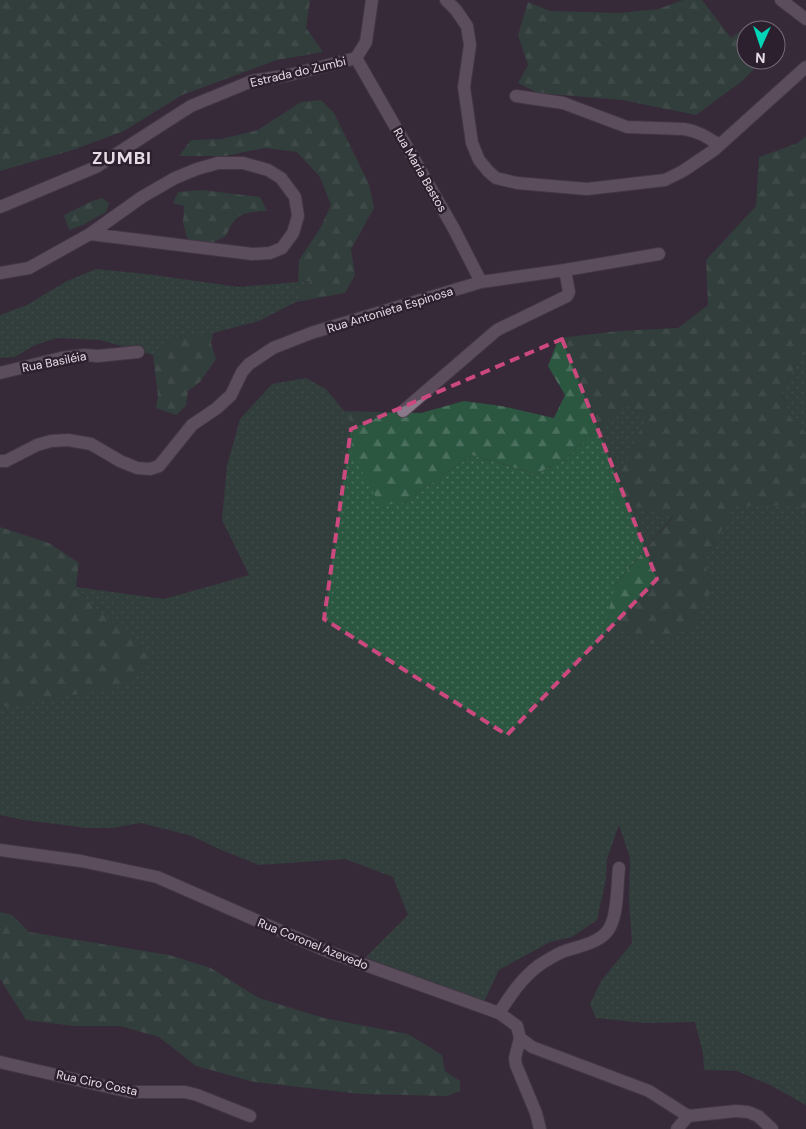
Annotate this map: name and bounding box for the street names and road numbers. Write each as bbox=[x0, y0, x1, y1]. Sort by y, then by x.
street label: Estrada do Zumbi bbox=[249, 53, 348, 91]
street label: Rua Maria Bastos bbox=[389, 125, 451, 215]
street label: Rua Antonieta Espinosa bbox=[325, 283, 455, 337]
street label: Rua Basiléia bbox=[20, 348, 88, 376]
street label: Rua Coronel Azevedo bbox=[255, 915, 371, 973]
street label: Rua Ciro Costa bbox=[55, 1067, 139, 1099]

